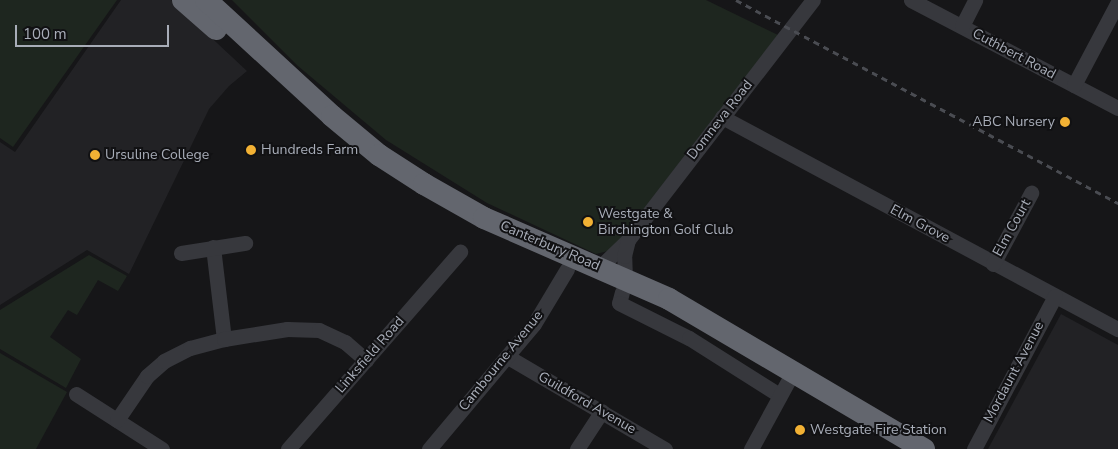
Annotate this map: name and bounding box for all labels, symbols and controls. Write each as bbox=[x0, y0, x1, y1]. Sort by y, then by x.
scale bar bbox=[18, 15, 171, 47]
text: 100 m bbox=[23, 24, 67, 44]
street label: Cuthbert Road bbox=[969, 25, 1059, 83]
street label: Domneva Road bbox=[684, 77, 756, 163]
place label: ABC Nursery bbox=[972, 114, 1055, 130]
marker: ABC Nursery bbox=[1059, 116, 1071, 128]
place label: Hundreds Farm bbox=[261, 142, 358, 158]
marker: Hundreds Farm bbox=[245, 144, 257, 156]
place label: Ursuline College bbox=[105, 147, 209, 163]
marker: Ursuline College bbox=[89, 149, 101, 161]
street label: Elm Court bbox=[989, 196, 1035, 260]
street label: Elm Grove bbox=[887, 201, 953, 247]
place label: Westgate & Birchington Golf Club bbox=[598, 206, 733, 238]
marker: Westgate & Birchington Golf Club bbox=[582, 216, 594, 228]
street label: Canterbury Road bbox=[498, 217, 602, 275]
street label: Cambourne Avenue bbox=[455, 308, 547, 414]
street label: Linksfield Road bbox=[332, 313, 408, 397]
street label: Mordaunt Avenue bbox=[980, 319, 1048, 425]
street label: Guildford Avenue bbox=[535, 368, 639, 438]
place label: Westgate Fire Station bbox=[810, 422, 947, 438]
marker: Westgate Fire Station bbox=[794, 424, 806, 436]

